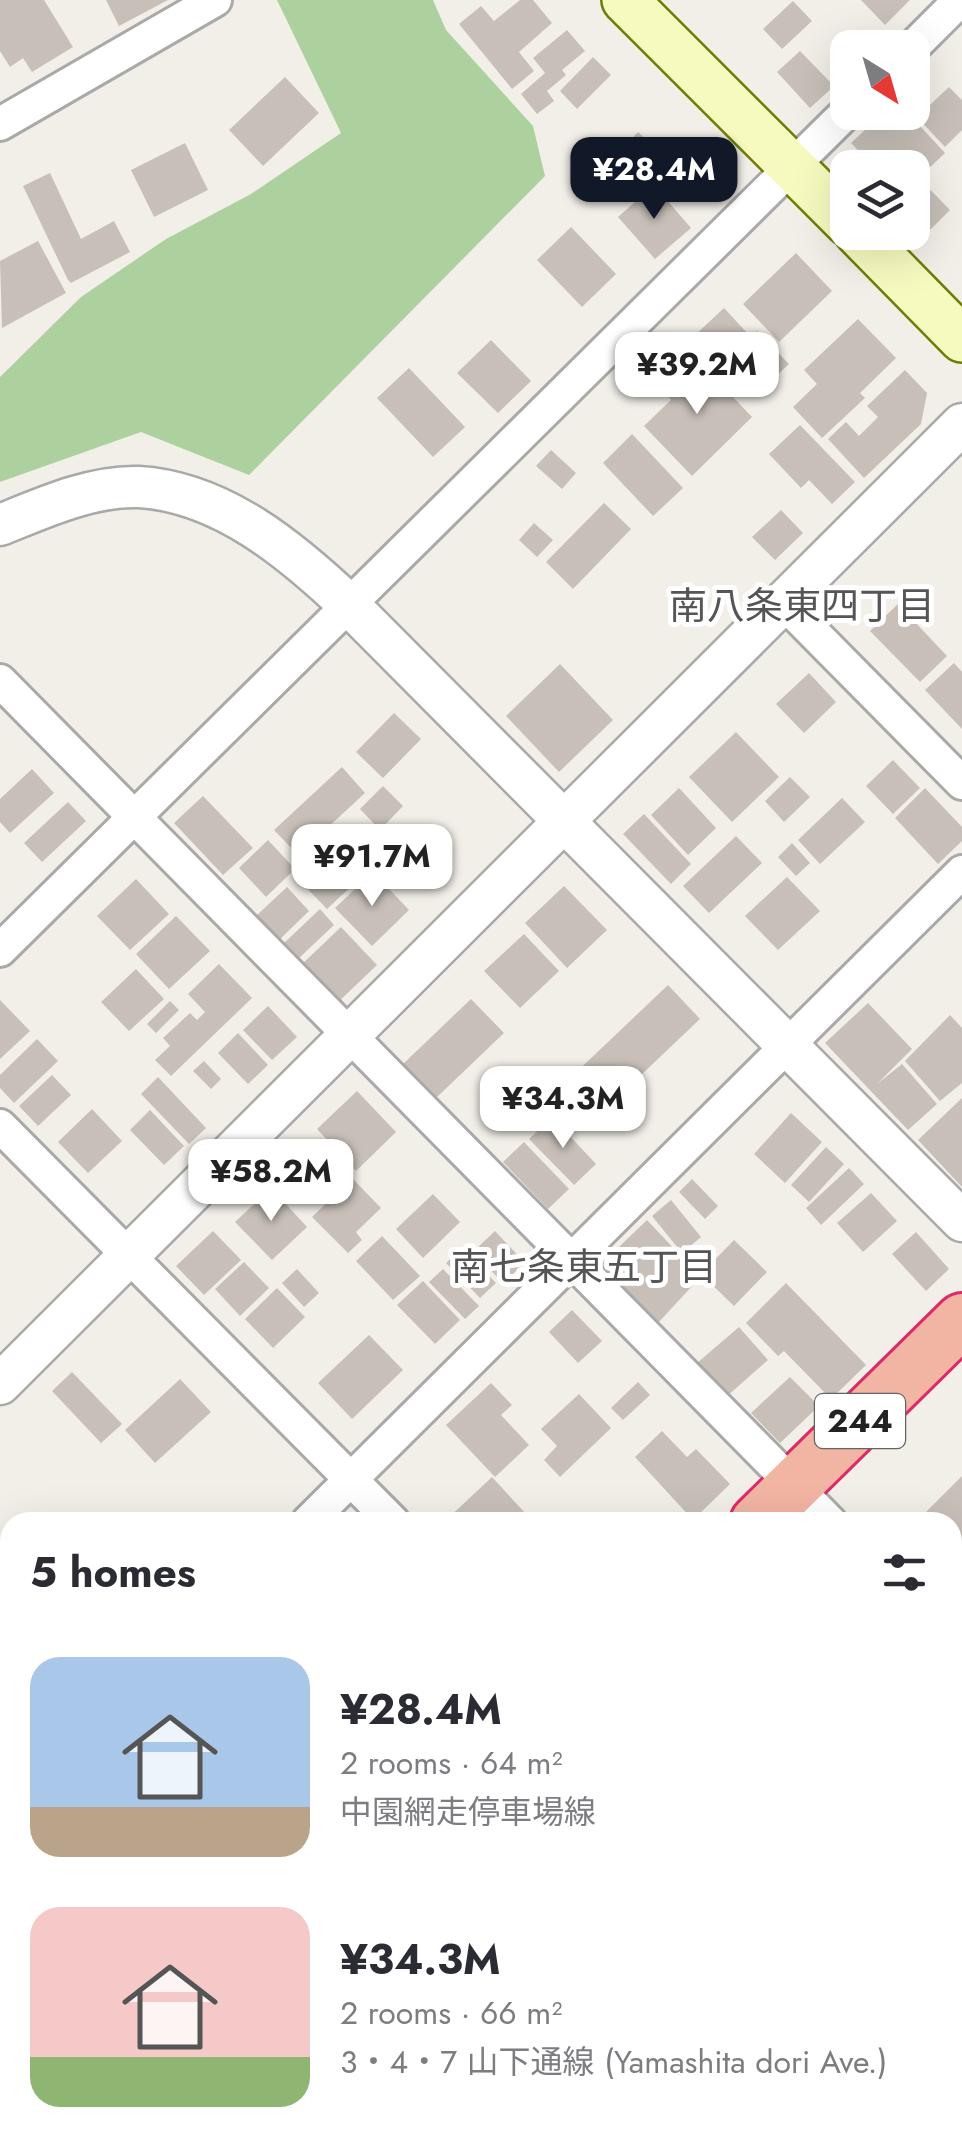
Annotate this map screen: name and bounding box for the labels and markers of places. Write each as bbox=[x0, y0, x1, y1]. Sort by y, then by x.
pin: ¥28.4M bbox=[573, 137, 735, 222]
pin: ¥39.2M bbox=[616, 332, 778, 417]
pin: ¥91.7M bbox=[291, 824, 453, 909]
pin: ¥34.3M bbox=[482, 1066, 644, 1151]
pin: ¥58.2M bbox=[190, 1139, 352, 1224]

